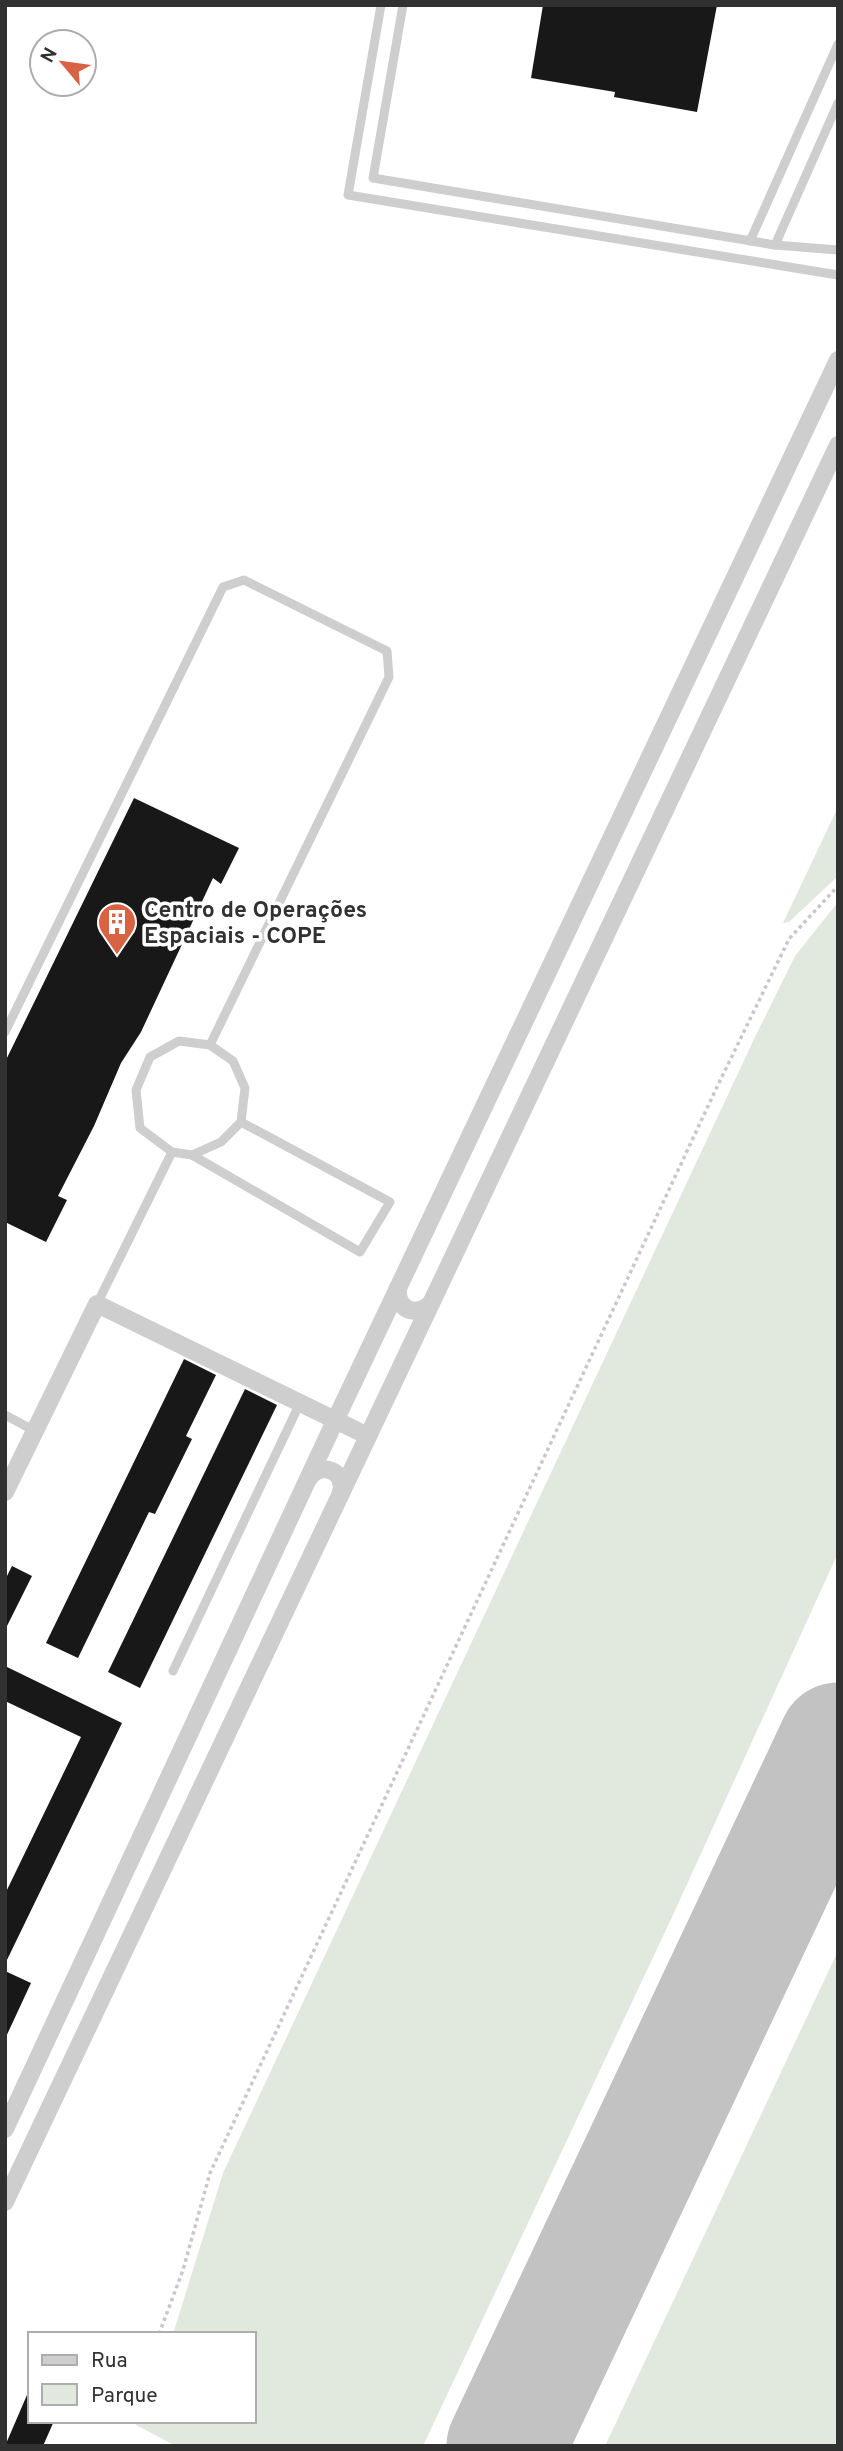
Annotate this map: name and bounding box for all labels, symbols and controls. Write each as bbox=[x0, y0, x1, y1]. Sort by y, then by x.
north arrow bbox=[28, 28, 98, 98]
text: N bbox=[36, 44, 64, 68]
place label: Centro de Operações Espaciais - COPE bbox=[144, 897, 367, 952]
building icon: Centro de Operações Espaciais - COPE bbox=[96, 901, 138, 956]
legend bbox=[28, 2332, 256, 2423]
text: Rua bbox=[91, 2348, 128, 2375]
text: Parque bbox=[91, 2383, 158, 2410]

